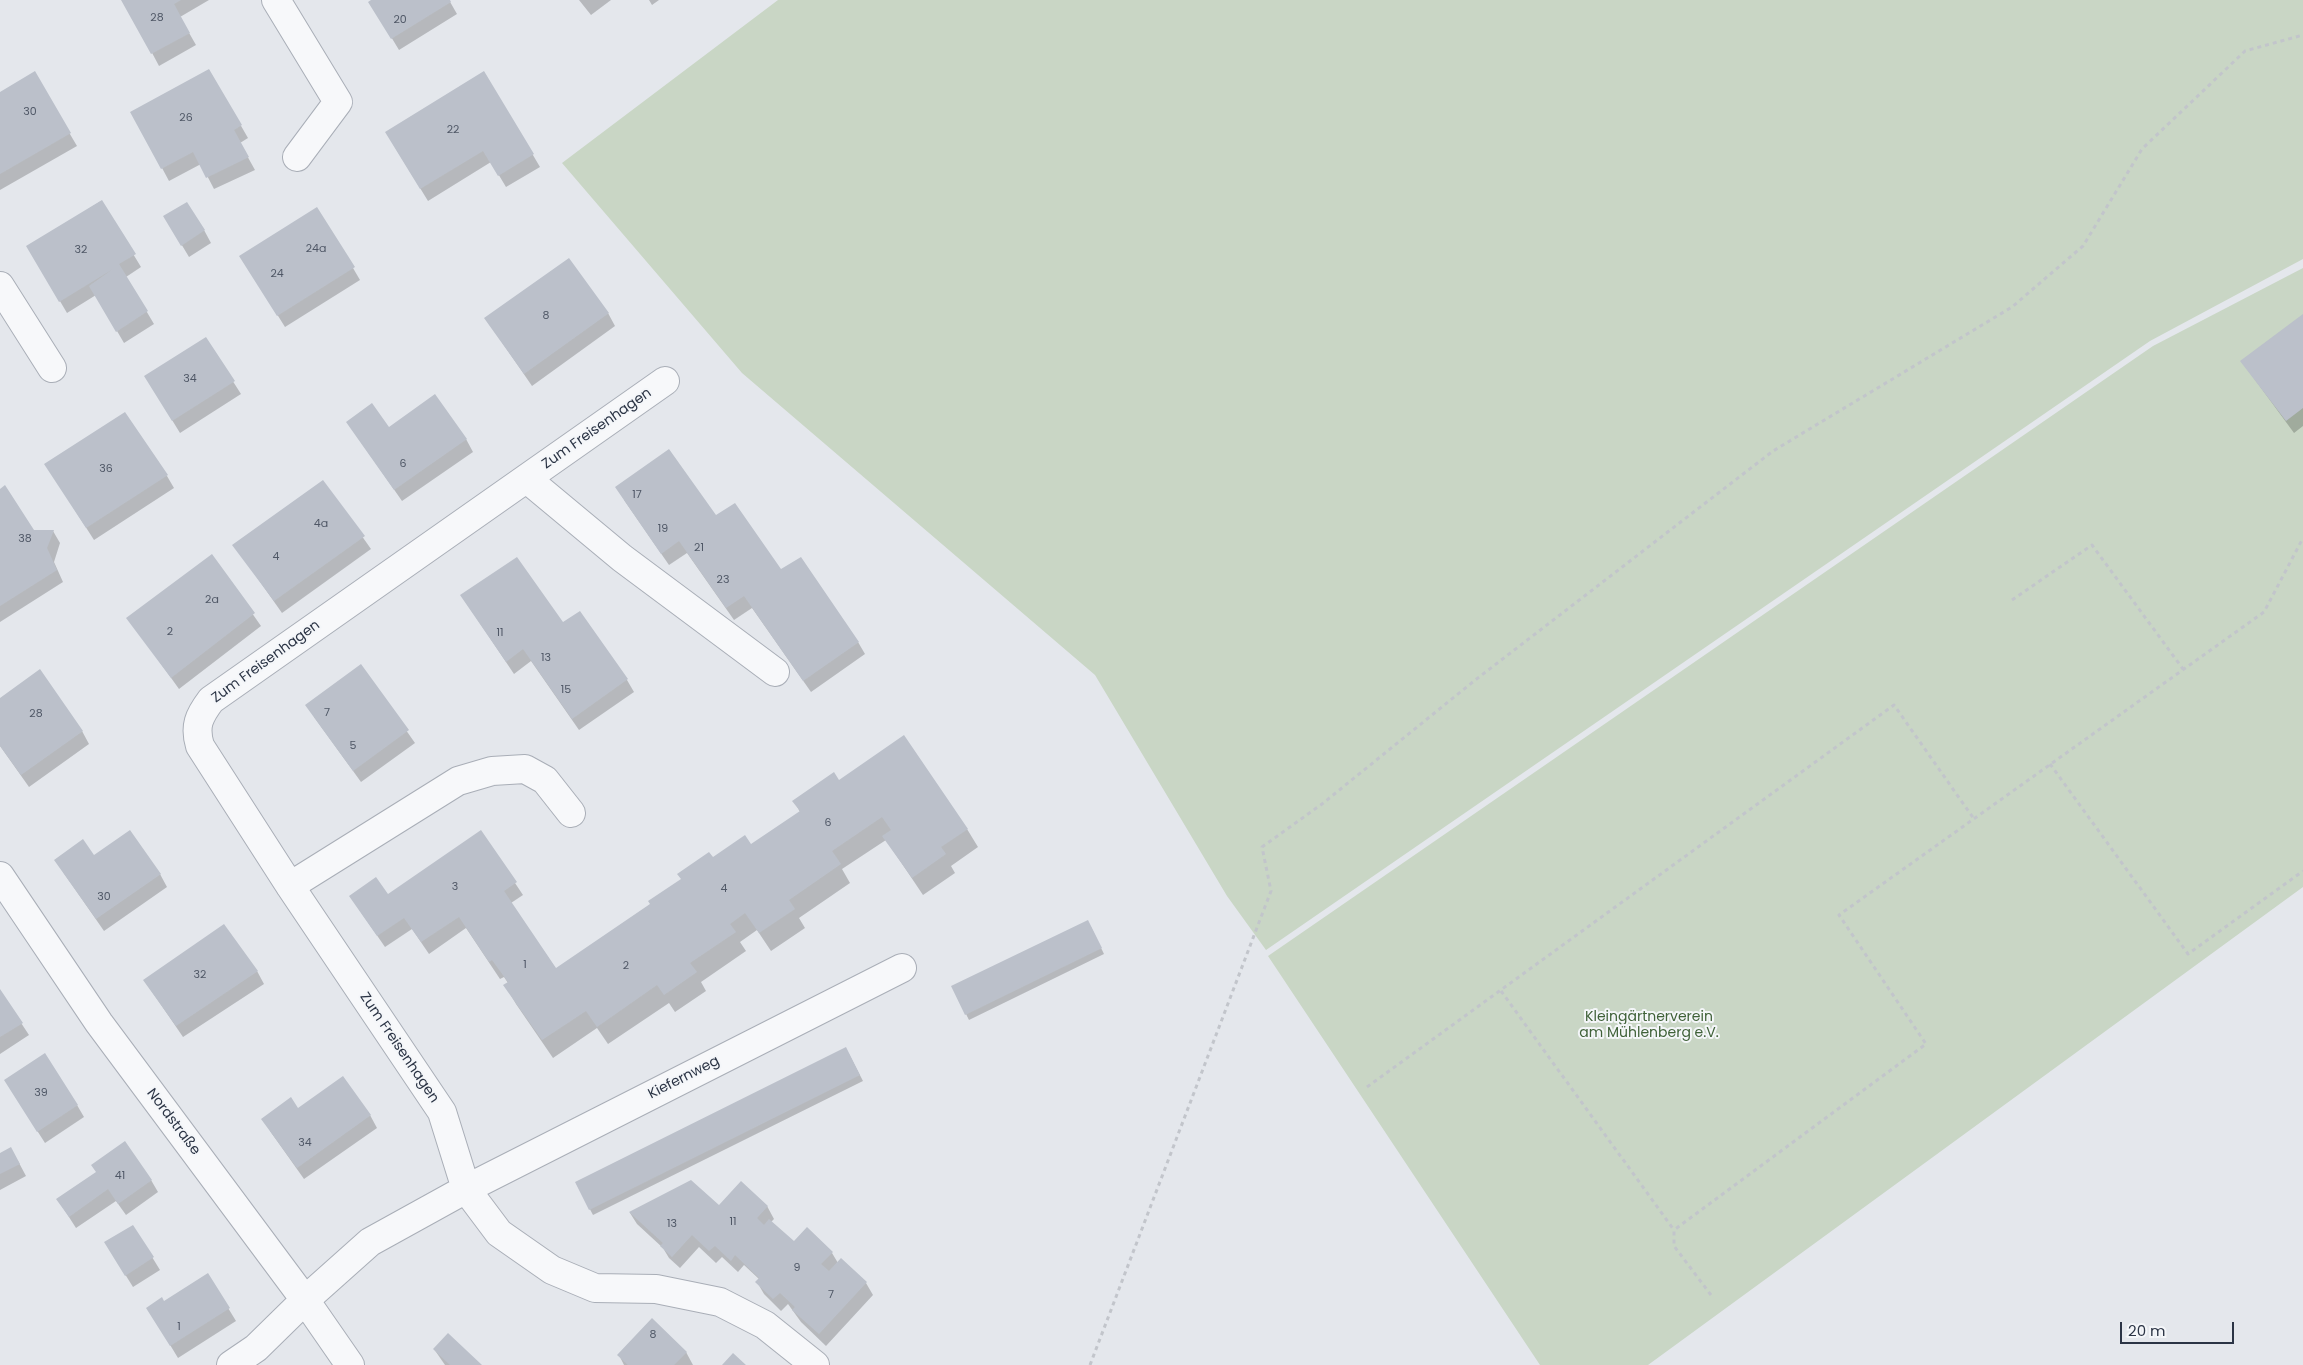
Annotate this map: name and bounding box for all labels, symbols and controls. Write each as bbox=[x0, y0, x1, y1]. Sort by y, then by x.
house number: 28 bbox=[150, 11, 164, 25]
house number: 20 bbox=[393, 13, 407, 27]
house number: 30 bbox=[23, 105, 37, 119]
house number: 26 bbox=[179, 111, 193, 125]
house number: 22 bbox=[447, 123, 459, 137]
house number: 24a bbox=[306, 242, 326, 256]
house number: 32 bbox=[75, 243, 87, 257]
house number: 24 bbox=[270, 267, 284, 281]
house number: 8 bbox=[543, 309, 549, 323]
house number: 34 bbox=[183, 372, 197, 386]
street label: Zum Freisenhagen bbox=[539, 385, 655, 473]
house number: 6 bbox=[400, 457, 406, 471]
house number: 36 bbox=[99, 462, 113, 476]
house number: 17 bbox=[632, 488, 642, 502]
house number: 4a bbox=[314, 517, 328, 531]
house number: 19 bbox=[658, 522, 668, 536]
house number: 38 bbox=[18, 532, 32, 546]
house number: 21 bbox=[694, 541, 704, 555]
house number: 4 bbox=[273, 550, 279, 564]
house number: 23 bbox=[717, 573, 729, 587]
house number: 2a bbox=[205, 593, 219, 607]
street label: Zum Freisenhagen bbox=[209, 617, 323, 707]
house number: 2 bbox=[167, 625, 173, 639]
house number: 11 bbox=[496, 626, 504, 640]
house number: 13 bbox=[541, 651, 551, 665]
house number: 15 bbox=[561, 683, 571, 697]
house number: 7 bbox=[324, 706, 330, 720]
house number: 28 bbox=[29, 707, 43, 721]
house number: 5 bbox=[350, 739, 356, 753]
house number: 6 bbox=[825, 816, 831, 830]
house number: 3 bbox=[452, 880, 458, 894]
house number: 4 bbox=[721, 882, 727, 896]
house number: 30 bbox=[97, 890, 111, 904]
house number: 1 bbox=[523, 958, 527, 972]
house number: 2 bbox=[623, 959, 629, 973]
house number: 32 bbox=[194, 968, 206, 982]
street label: Zum Freisenhagen bbox=[356, 990, 442, 1106]
park label: Kleingärtnerverein am Mühlenberg e.V. bbox=[1579, 1009, 1719, 1042]
street label: Kiefernweg bbox=[646, 1053, 722, 1103]
street label: Nordstraße bbox=[143, 1085, 203, 1159]
house number: 39 bbox=[34, 1086, 48, 1100]
house number: 34 bbox=[298, 1136, 312, 1150]
house number: 41 bbox=[115, 1169, 125, 1183]
house number: 11 bbox=[729, 1215, 737, 1229]
house number: 13 bbox=[667, 1217, 677, 1231]
house number: 9 bbox=[794, 1261, 800, 1275]
house number: 7 bbox=[828, 1288, 834, 1302]
scale bar bbox=[2123, 1312, 2237, 1344]
house number: 1 bbox=[177, 1320, 181, 1334]
text: 20 m bbox=[2128, 1320, 2166, 1341]
house number: 8 bbox=[650, 1328, 656, 1342]

